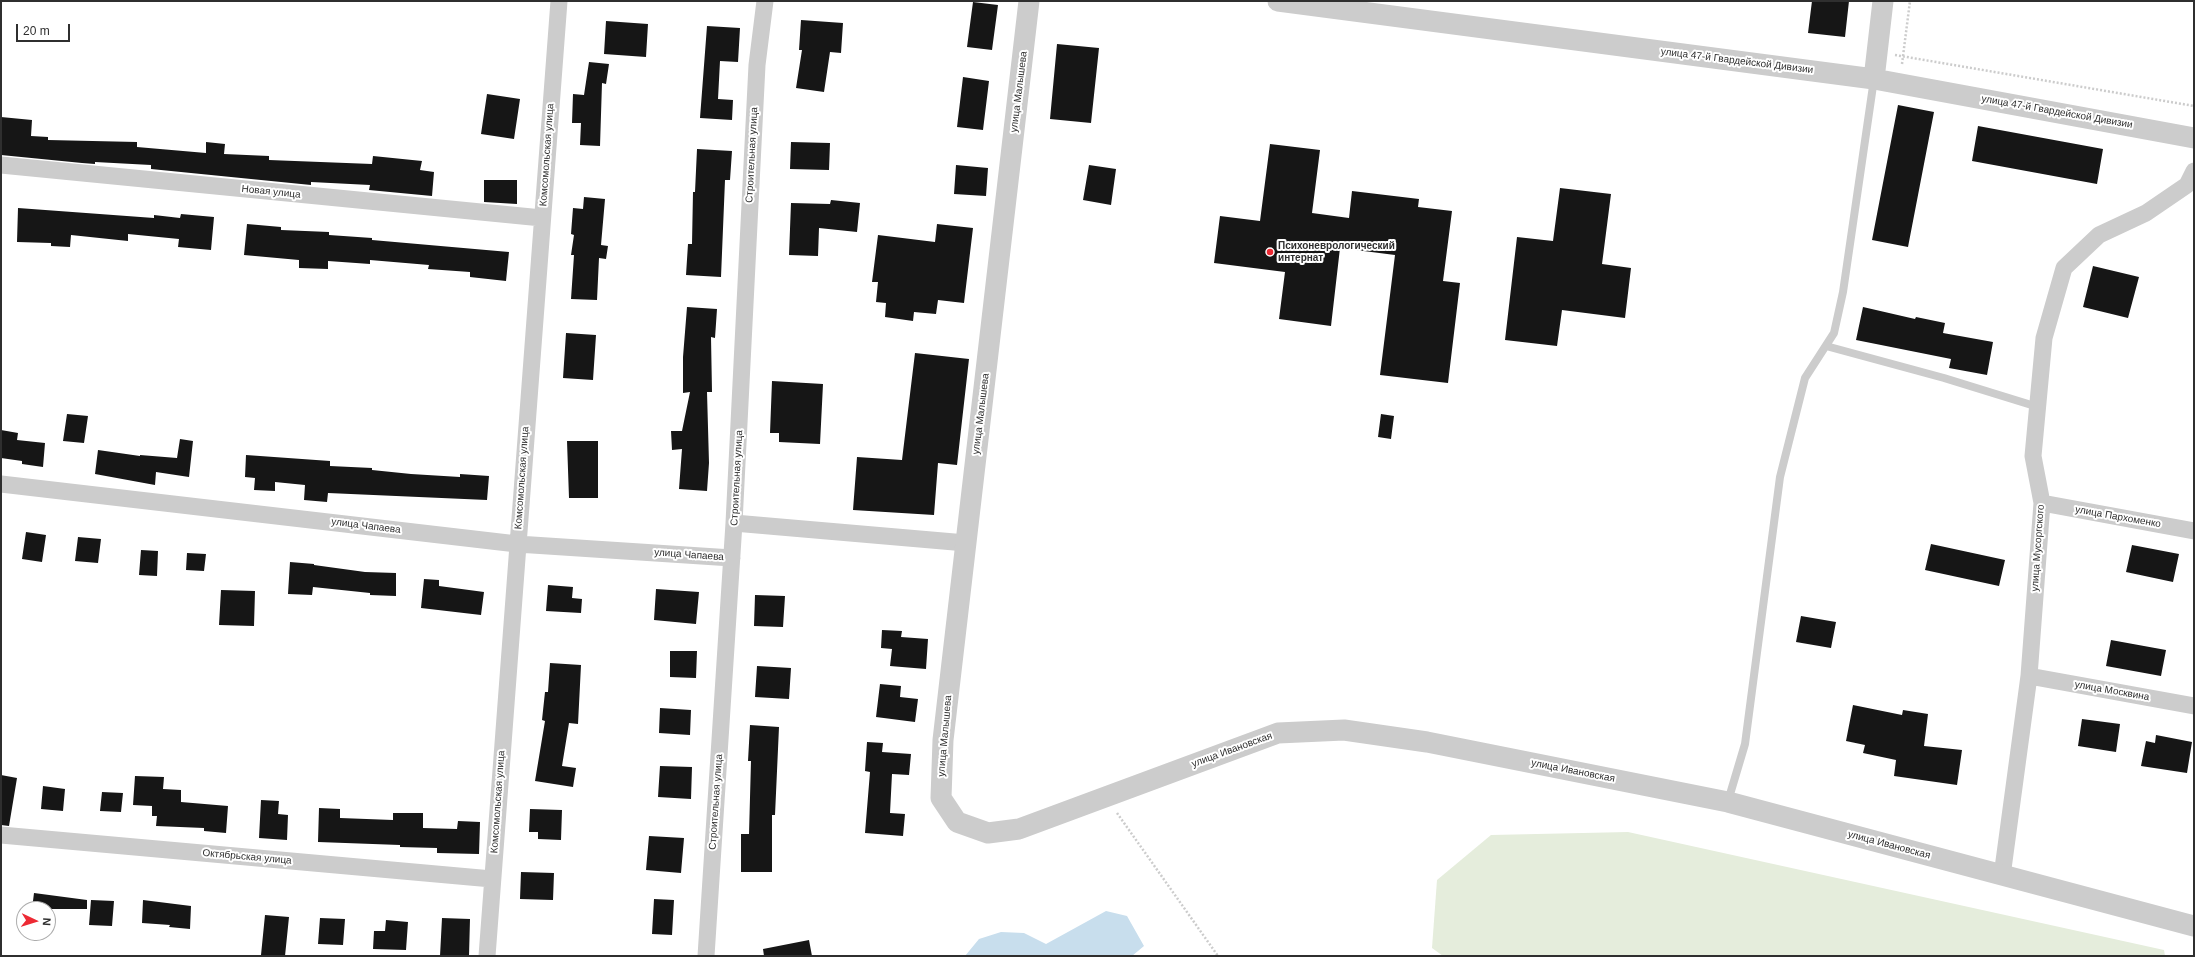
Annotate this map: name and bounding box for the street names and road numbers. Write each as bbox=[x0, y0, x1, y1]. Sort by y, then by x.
street label: улица 47-й Гвардейской Дивизии bbox=[1660, 46, 1814, 76]
street label: улица Малышева bbox=[1008, 51, 1030, 133]
street label: улица 47-й Гвардейской Дивизии bbox=[1980, 93, 2134, 131]
street label: Комсомольская улица bbox=[537, 103, 557, 207]
street label: Строительная улица bbox=[743, 107, 761, 203]
street label: Новая улица bbox=[241, 183, 301, 201]
street label: улица Малышева bbox=[970, 373, 992, 455]
street label: Комсомольская улица bbox=[512, 426, 532, 530]
street label: Строительная улица bbox=[728, 430, 746, 526]
street label: улица Мусоргского bbox=[2029, 504, 2047, 592]
street label: улица Пархоменко bbox=[2074, 504, 2162, 530]
street label: улица Чапаева bbox=[331, 516, 401, 536]
street label: улица Чапаева bbox=[654, 547, 724, 563]
street label: улица Москвина bbox=[2074, 679, 2150, 703]
street label: улица Малышева bbox=[935, 695, 955, 777]
street label: улица Ивановская bbox=[1190, 730, 1274, 770]
street label: Комсомольская улица bbox=[488, 750, 508, 854]
street label: Строительная улица bbox=[707, 754, 725, 850]
street label: улица Ивановская bbox=[1530, 757, 1616, 785]
street label: улица Ивановская bbox=[1846, 828, 1932, 862]
street label: Октябрьская улица bbox=[202, 847, 292, 867]

